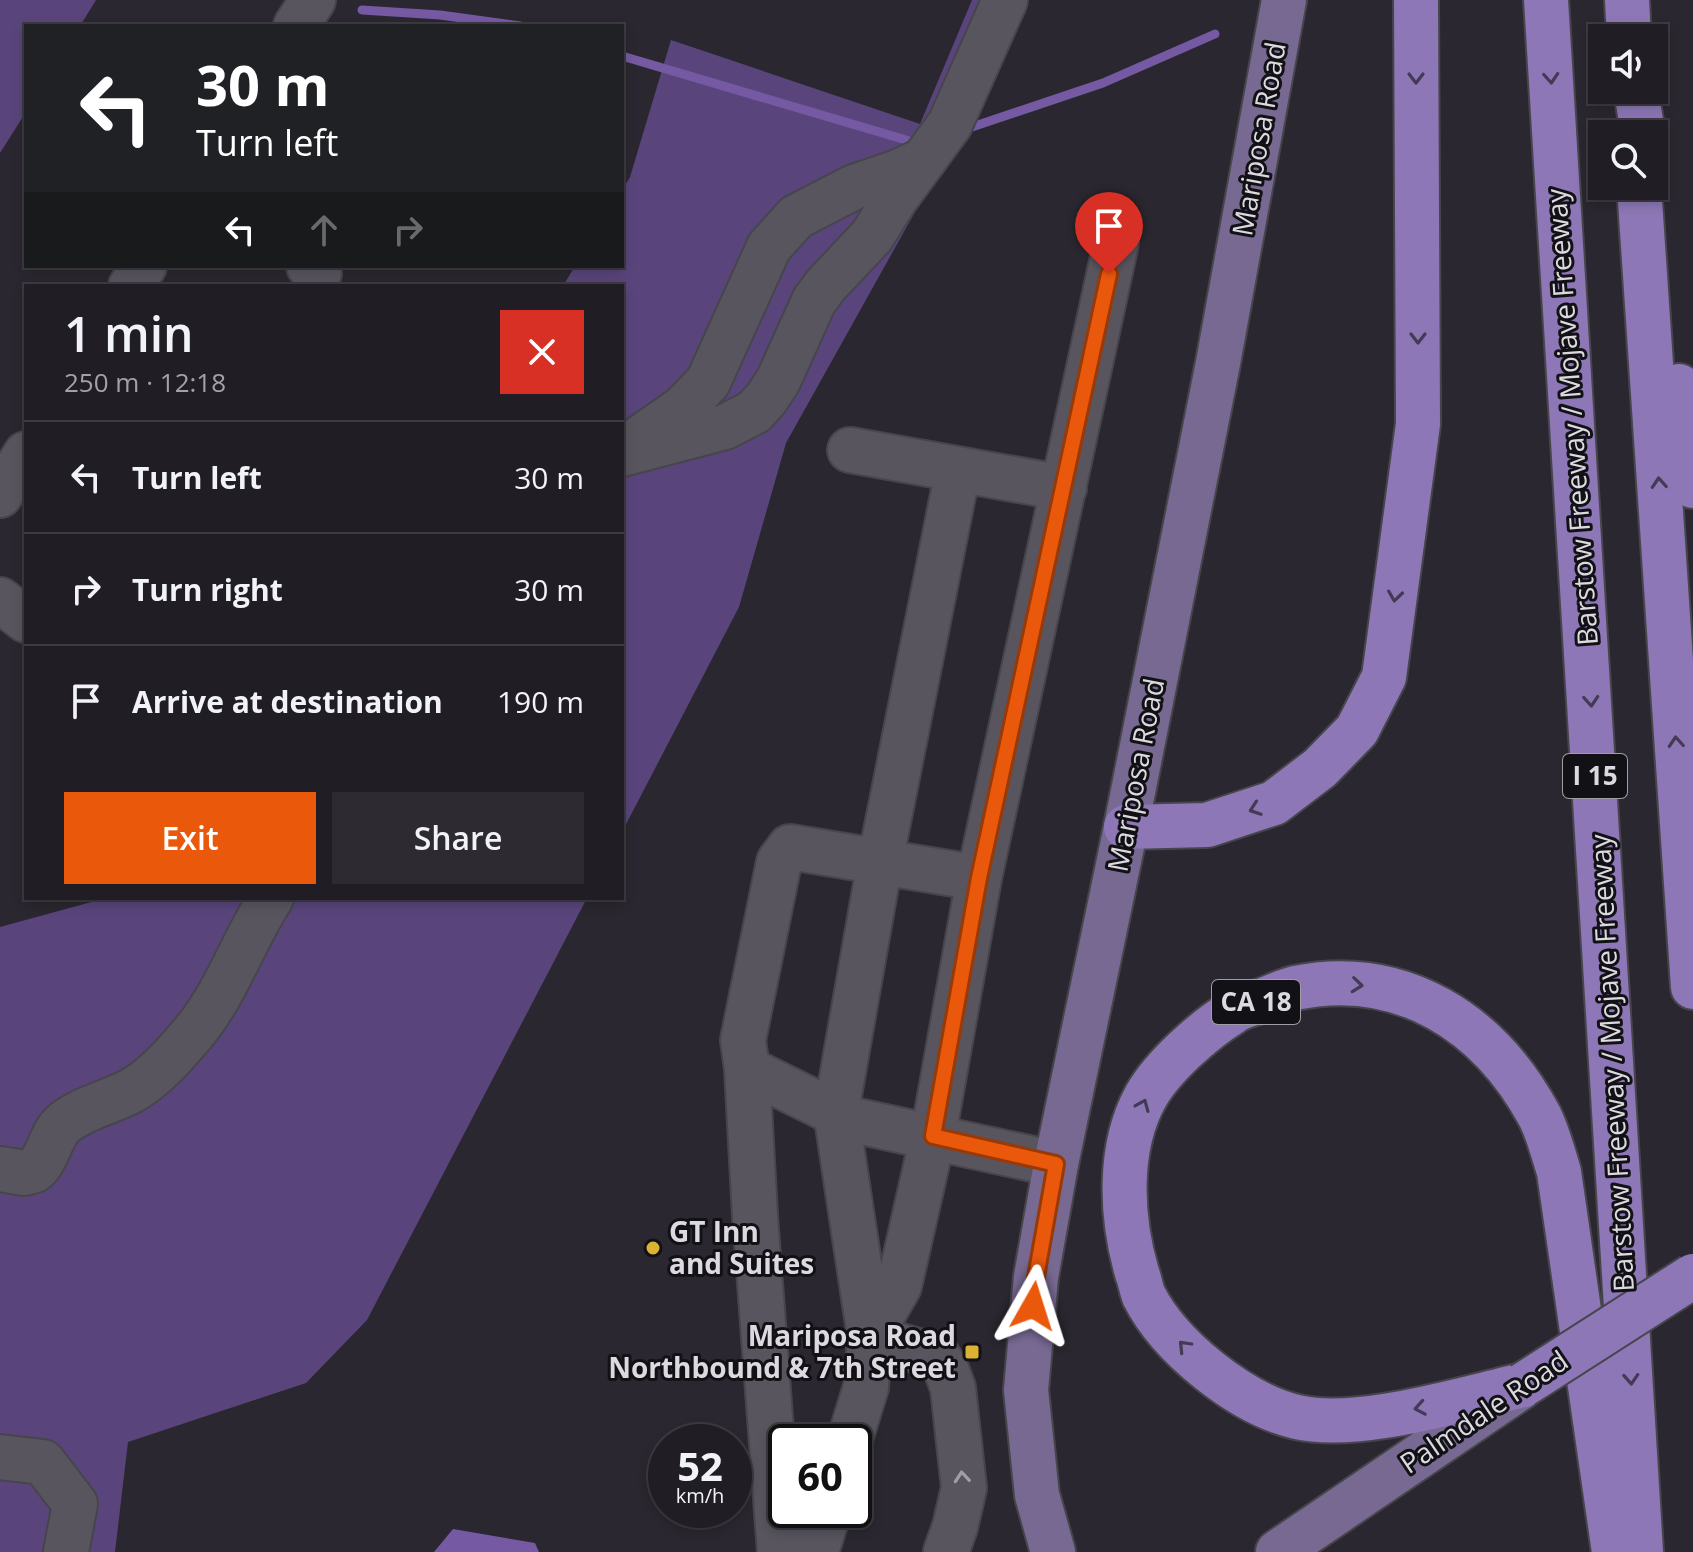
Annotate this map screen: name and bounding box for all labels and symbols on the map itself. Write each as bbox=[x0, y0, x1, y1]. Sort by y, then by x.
street label: Mariposa Road bbox=[1222, 39, 1294, 239]
one-way arrow bbox=[1407, 72, 1425, 85]
one-way arrow bbox=[1542, 72, 1559, 85]
street label: Barstow Freeway / Mojave Freeway bbox=[1536, 186, 1606, 647]
pin bbox=[1075, 192, 1143, 274]
one-way arrow bbox=[1409, 332, 1426, 345]
one-way arrow bbox=[1651, 476, 1668, 489]
one-way arrow bbox=[1387, 590, 1404, 603]
street label: Mariposa Road bbox=[1098, 675, 1172, 875]
one-way arrow bbox=[1582, 695, 1599, 708]
one-way arrow bbox=[1668, 735, 1685, 748]
road number: I 15 bbox=[1563, 754, 1627, 798]
one-way arrow bbox=[1248, 800, 1262, 816]
street label: Barstow Freeway / Mojave Freeway bbox=[1580, 832, 1642, 1293]
one-way arrow bbox=[1351, 977, 1364, 994]
road number: CA 18 bbox=[1212, 980, 1300, 1024]
one-way arrow bbox=[1134, 1099, 1150, 1114]
place label: GT Inn and Suites bbox=[669, 1212, 814, 1282]
marker: GT Inn and Suites bbox=[644, 1239, 662, 1257]
position arrow bbox=[991, 1264, 1075, 1348]
place label: Mariposa Road Northbound & 7th Street bbox=[608, 1316, 956, 1386]
one-way arrow bbox=[1179, 1341, 1193, 1355]
street label: Palmdale Road bbox=[1392, 1341, 1575, 1481]
marker: Mariposa Road Northbound & 7th Street bbox=[963, 1343, 981, 1361]
one-way arrow bbox=[1622, 1373, 1639, 1386]
one-way arrow bbox=[1413, 1399, 1427, 1416]
speed limit sign: 60 bbox=[768, 1424, 872, 1528]
one-way arrow bbox=[954, 1470, 971, 1483]

